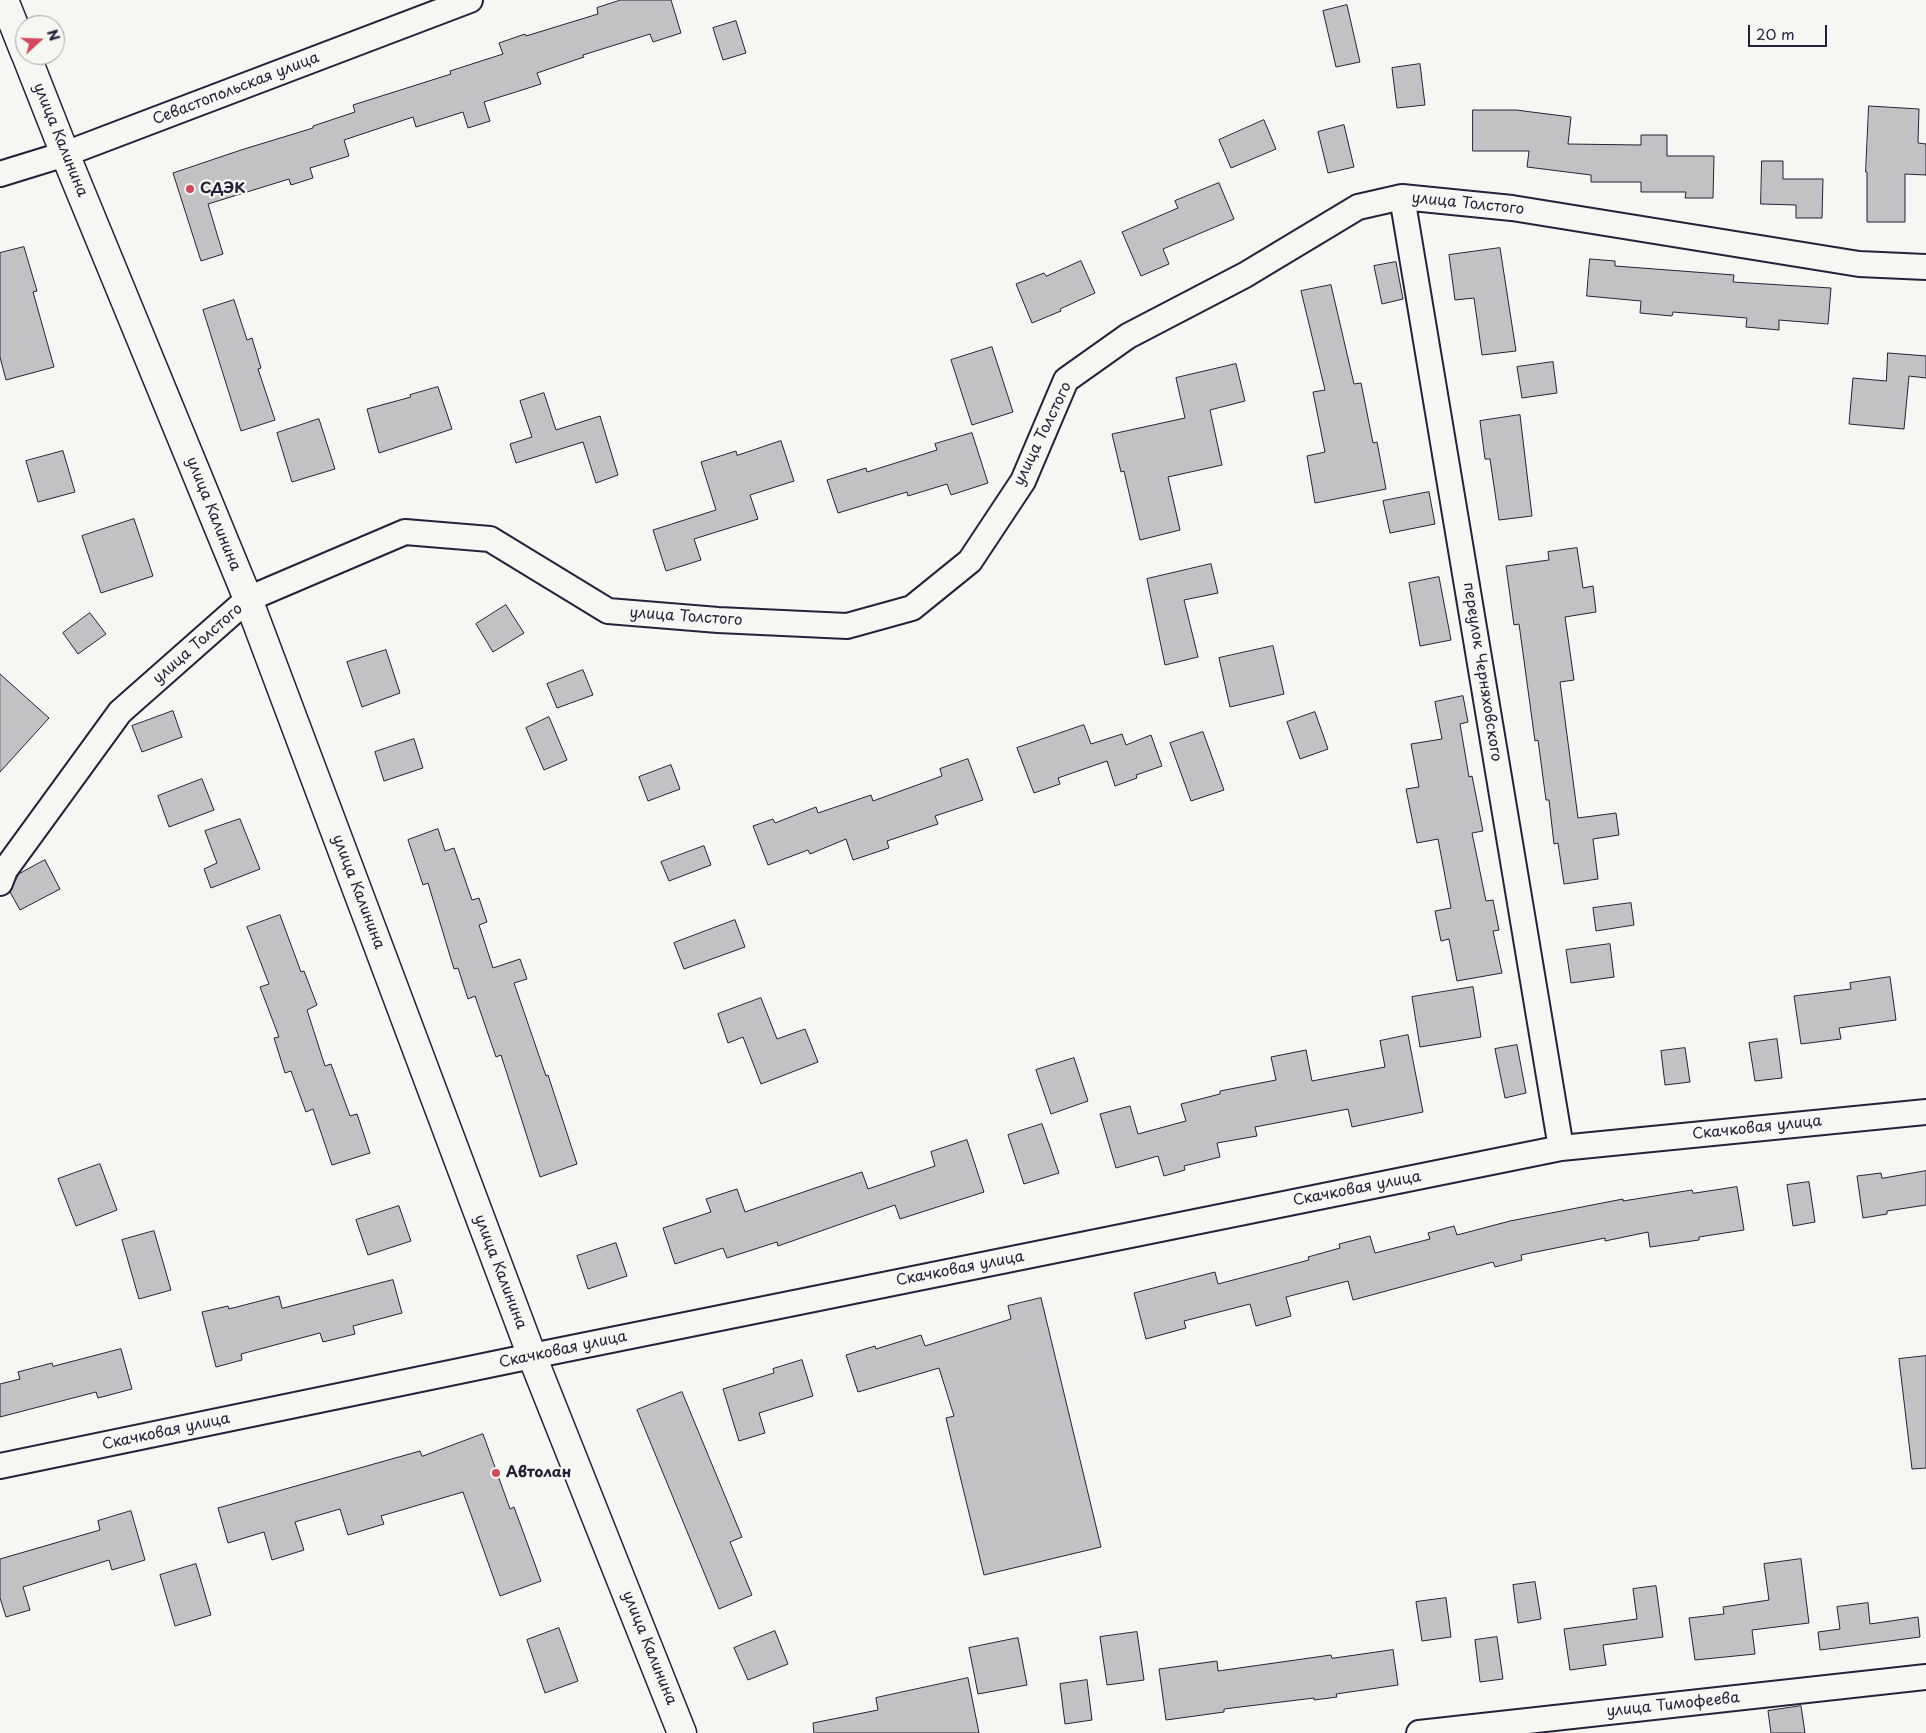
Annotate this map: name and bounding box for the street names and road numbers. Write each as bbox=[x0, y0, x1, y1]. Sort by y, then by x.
street label: Севастопольская улица bbox=[150, 49, 322, 129]
street label: улица Калинина bbox=[29, 80, 91, 200]
street label: улица Толстого bbox=[1411, 189, 1525, 219]
street label: улица Толстого bbox=[1010, 379, 1076, 489]
street label: улица Калинина bbox=[182, 454, 244, 574]
street label: переулок Черняховского bbox=[1459, 581, 1505, 763]
street label: улица Толстого bbox=[149, 600, 247, 688]
street label: улица Толстого bbox=[629, 604, 743, 630]
street label: улица Калинина bbox=[328, 832, 388, 952]
street label: Скачковая улица bbox=[1691, 1112, 1823, 1144]
street label: Скачковая улица bbox=[1291, 1168, 1423, 1210]
street label: улица Калинина bbox=[470, 1212, 530, 1332]
street label: Скачковая улица bbox=[894, 1248, 1026, 1290]
street label: Скачковая улица bbox=[497, 1328, 629, 1372]
street label: Скачковая улица bbox=[100, 1410, 232, 1454]
street label: улица Калинина bbox=[618, 1588, 680, 1708]
street label: улица Тимофеева bbox=[1606, 1689, 1740, 1721]

